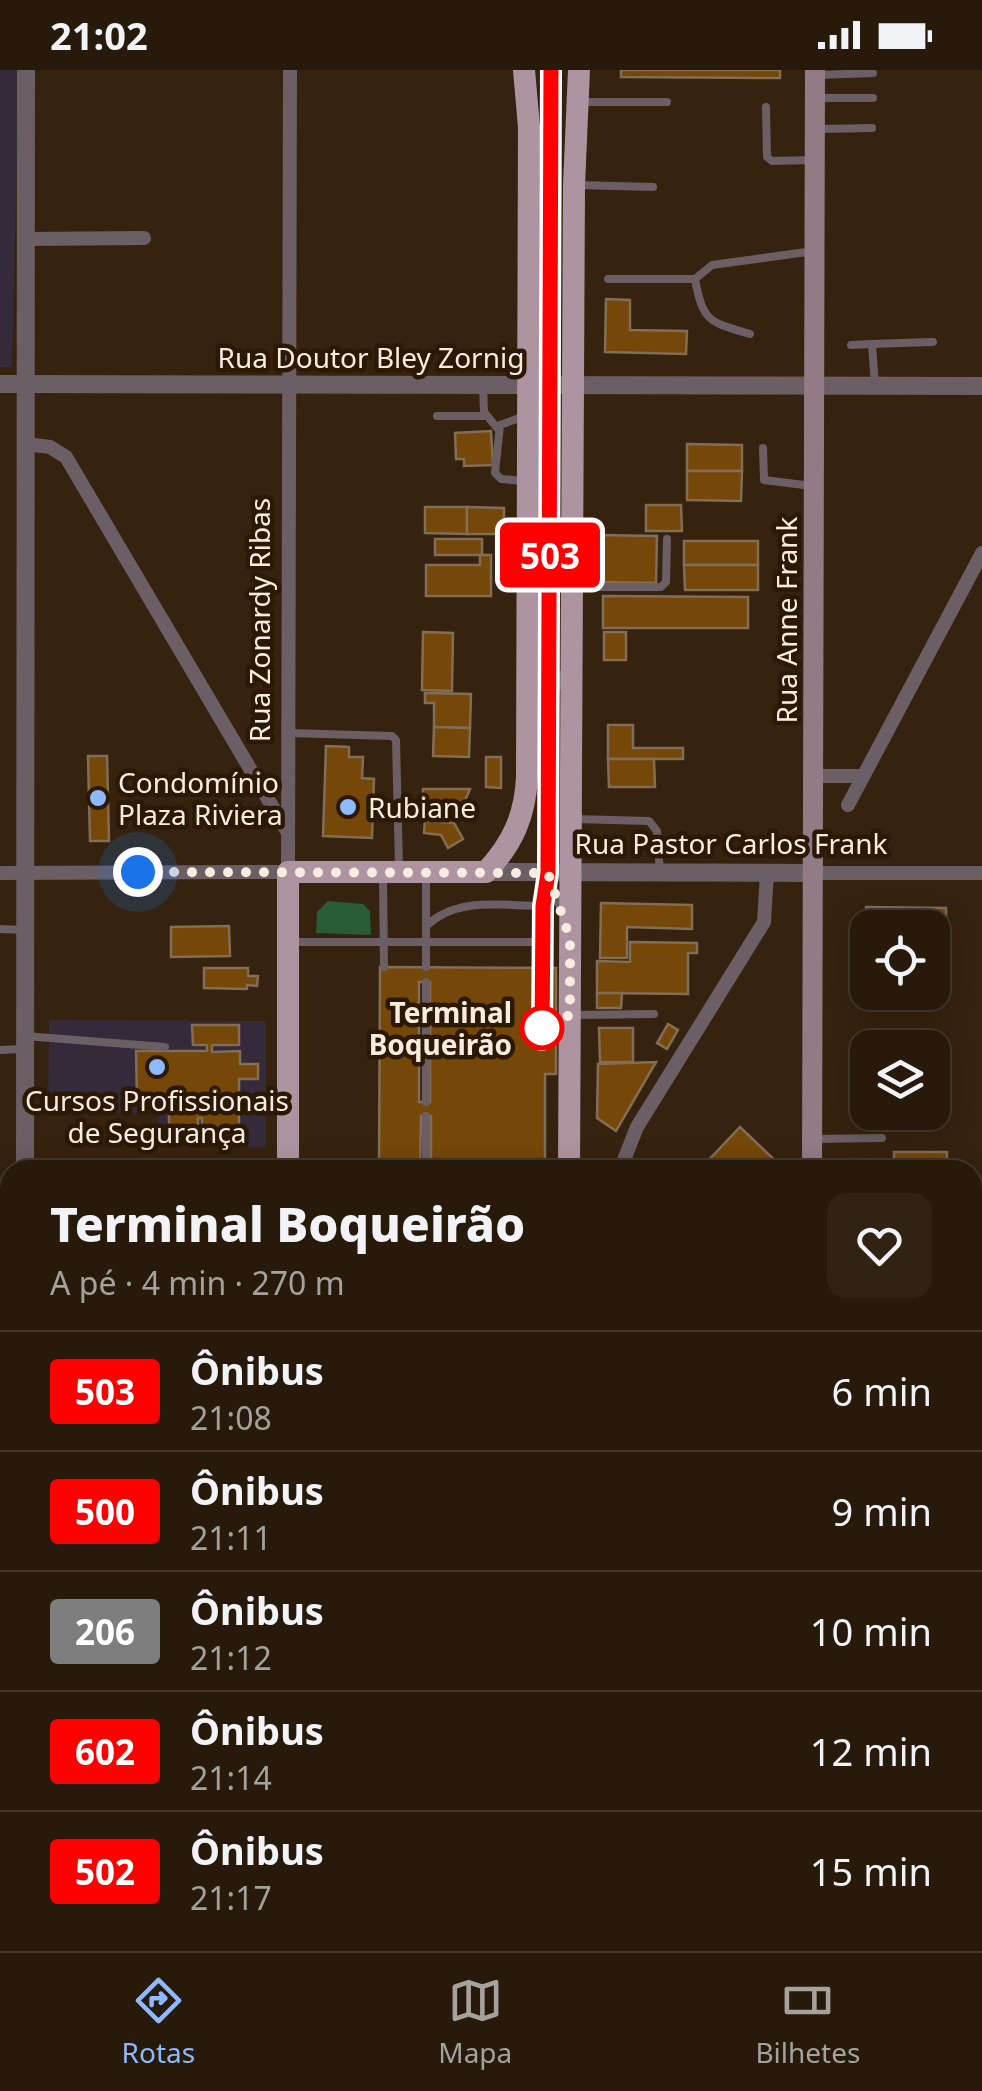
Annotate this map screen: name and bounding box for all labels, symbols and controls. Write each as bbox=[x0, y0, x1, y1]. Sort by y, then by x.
text: 21:02 bbox=[50, 9, 148, 61]
street label: Rua Doutor Bley Zornig bbox=[218, 338, 524, 376]
street label: Rua Zonardy Ribas bbox=[240, 498, 278, 742]
street label: Rua Anne Frank bbox=[767, 517, 805, 723]
line badge: 503 bbox=[492, 522, 608, 588]
text: 503 bbox=[520, 532, 580, 579]
place label: Condomínio Plaza Riviera bbox=[118, 763, 283, 833]
marker: Condomínio Plaza Riviera bbox=[87, 787, 109, 809]
place label: Rubiane bbox=[368, 788, 476, 826]
marker: Rubiane bbox=[337, 796, 359, 818]
street label: Rua Pastor Carlos Frank bbox=[575, 824, 888, 862]
your location bbox=[113, 847, 163, 897]
map controls bbox=[850, 910, 950, 1130]
button: locate bbox=[850, 910, 950, 1010]
place label: Terminal Boqueirão bbox=[369, 993, 512, 1063]
marker: Terminal Boqueirão bbox=[521, 1007, 563, 1049]
button: layers bbox=[850, 1030, 950, 1130]
marker: Cursos Profissionais de Segurança bbox=[146, 1056, 168, 1078]
place label: Cursos Profissionais de Segurança bbox=[25, 1081, 289, 1151]
text: Terminal Boqueirão bbox=[50, 1191, 525, 1256]
button: heart bbox=[827, 1193, 932, 1298]
text: A pé · 4 min · 270 m bbox=[50, 1261, 345, 1304]
text: Ônibus bbox=[190, 1344, 324, 1396]
text: 6 min bbox=[832, 1365, 932, 1417]
text: 503 bbox=[75, 1368, 135, 1415]
text: 21:08 bbox=[190, 1396, 272, 1439]
text: Ônibus bbox=[190, 1464, 324, 1516]
text: 9 min bbox=[832, 1485, 932, 1537]
text: 500 bbox=[75, 1488, 135, 1535]
text: 21:11 bbox=[190, 1516, 272, 1559]
text: Ônibus bbox=[190, 1584, 324, 1636]
text: 10 min bbox=[810, 1605, 932, 1657]
text: 206 bbox=[75, 1608, 135, 1655]
text: 21:12 bbox=[190, 1636, 272, 1679]
text: Ônibus bbox=[190, 1704, 324, 1756]
text: 12 min bbox=[810, 1725, 932, 1777]
text: 602 bbox=[75, 1728, 135, 1775]
text: 21:14 bbox=[190, 1756, 272, 1799]
text: Ônibus bbox=[190, 1824, 324, 1876]
text: 15 min bbox=[810, 1845, 932, 1897]
text: 502 bbox=[75, 1848, 135, 1895]
text: 21:17 bbox=[190, 1876, 272, 1919]
tab: Rotas bbox=[122, 1973, 195, 2071]
tab: Mapa bbox=[438, 1973, 512, 2071]
tab: Bilhetes bbox=[755, 1973, 860, 2071]

